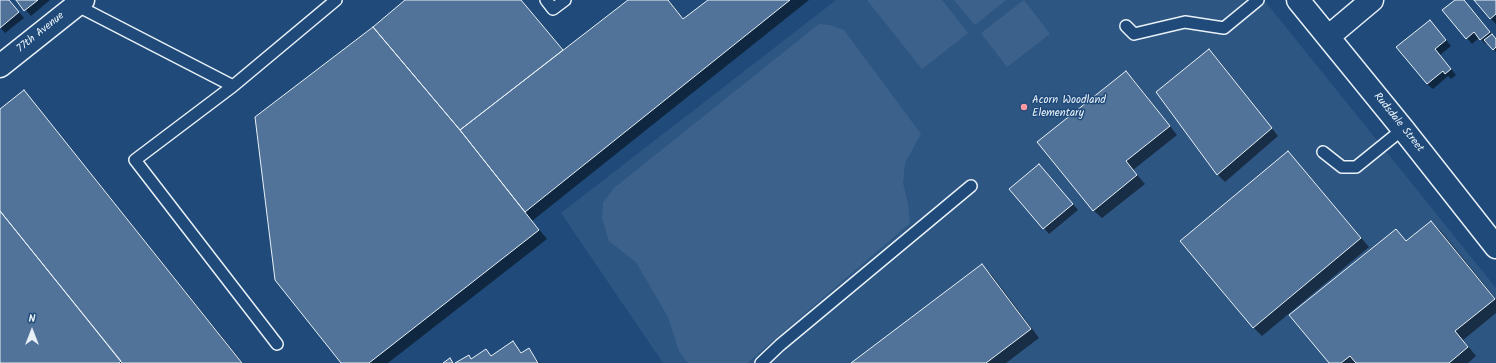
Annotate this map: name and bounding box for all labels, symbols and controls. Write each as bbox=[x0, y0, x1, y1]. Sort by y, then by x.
street label: 77th Avenue bbox=[15, 10, 67, 56]
street label: Rudsdale Street bbox=[1370, 91, 1426, 155]
place label: Acorn Woodland Elementary bbox=[1032, 94, 1106, 120]
marker: Acorn Woodland Elementary bbox=[1019, 102, 1029, 112]
text: N bbox=[29, 310, 35, 328]
north arrow bbox=[12, 311, 52, 351]

